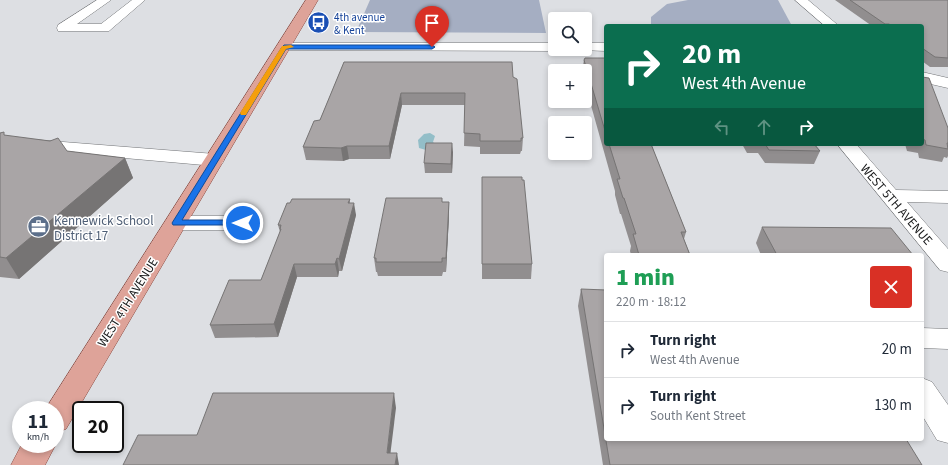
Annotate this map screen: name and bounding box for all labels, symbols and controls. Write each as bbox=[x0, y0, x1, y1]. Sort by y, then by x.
pin bbox=[415, 6, 449, 47]
bus stop icon: 4th avenue & Kent bbox=[305, 10, 331, 36]
place label: 4th avenue & Kent bbox=[334, 10, 385, 38]
icon: arrive bbox=[421, 12, 443, 34]
map controls bbox=[548, 12, 592, 160]
button: search bbox=[548, 12, 592, 56]
text: 20 m bbox=[682, 34, 741, 74]
icon: right bbox=[616, 40, 668, 92]
button: + bbox=[548, 64, 592, 108]
text: West 4th Avenue bbox=[682, 71, 806, 96]
button: − bbox=[548, 116, 592, 160]
icon: left bbox=[711, 116, 733, 138]
icon: ahead bbox=[753, 116, 775, 138]
icon: right bbox=[795, 116, 817, 138]
street label: WEST 5TH AVENUE bbox=[856, 160, 937, 249]
position arrow bbox=[222, 202, 264, 244]
place label: Kennewick School District 17 bbox=[54, 212, 153, 245]
office icon: Kennewick School District 17 bbox=[26, 214, 52, 240]
street label: WEST 4TH AVENUE bbox=[93, 254, 163, 351]
text: 1 min bbox=[616, 260, 675, 295]
button: close bbox=[870, 266, 912, 308]
text: 220 m · 18:12 bbox=[616, 293, 686, 311]
text: Turn right bbox=[650, 330, 716, 351]
icon: right bbox=[616, 339, 638, 361]
text: 20 m bbox=[882, 339, 912, 360]
text: West 4th Avenue bbox=[650, 351, 739, 369]
text: Turn right bbox=[650, 386, 716, 407]
icon: right bbox=[616, 395, 638, 417]
text: 130 m bbox=[874, 395, 912, 416]
speed limit sign: 20 bbox=[72, 401, 124, 453]
text: South Kent Street bbox=[650, 407, 746, 425]
text: 11 bbox=[27, 408, 49, 436]
text: km/h bbox=[27, 430, 49, 444]

